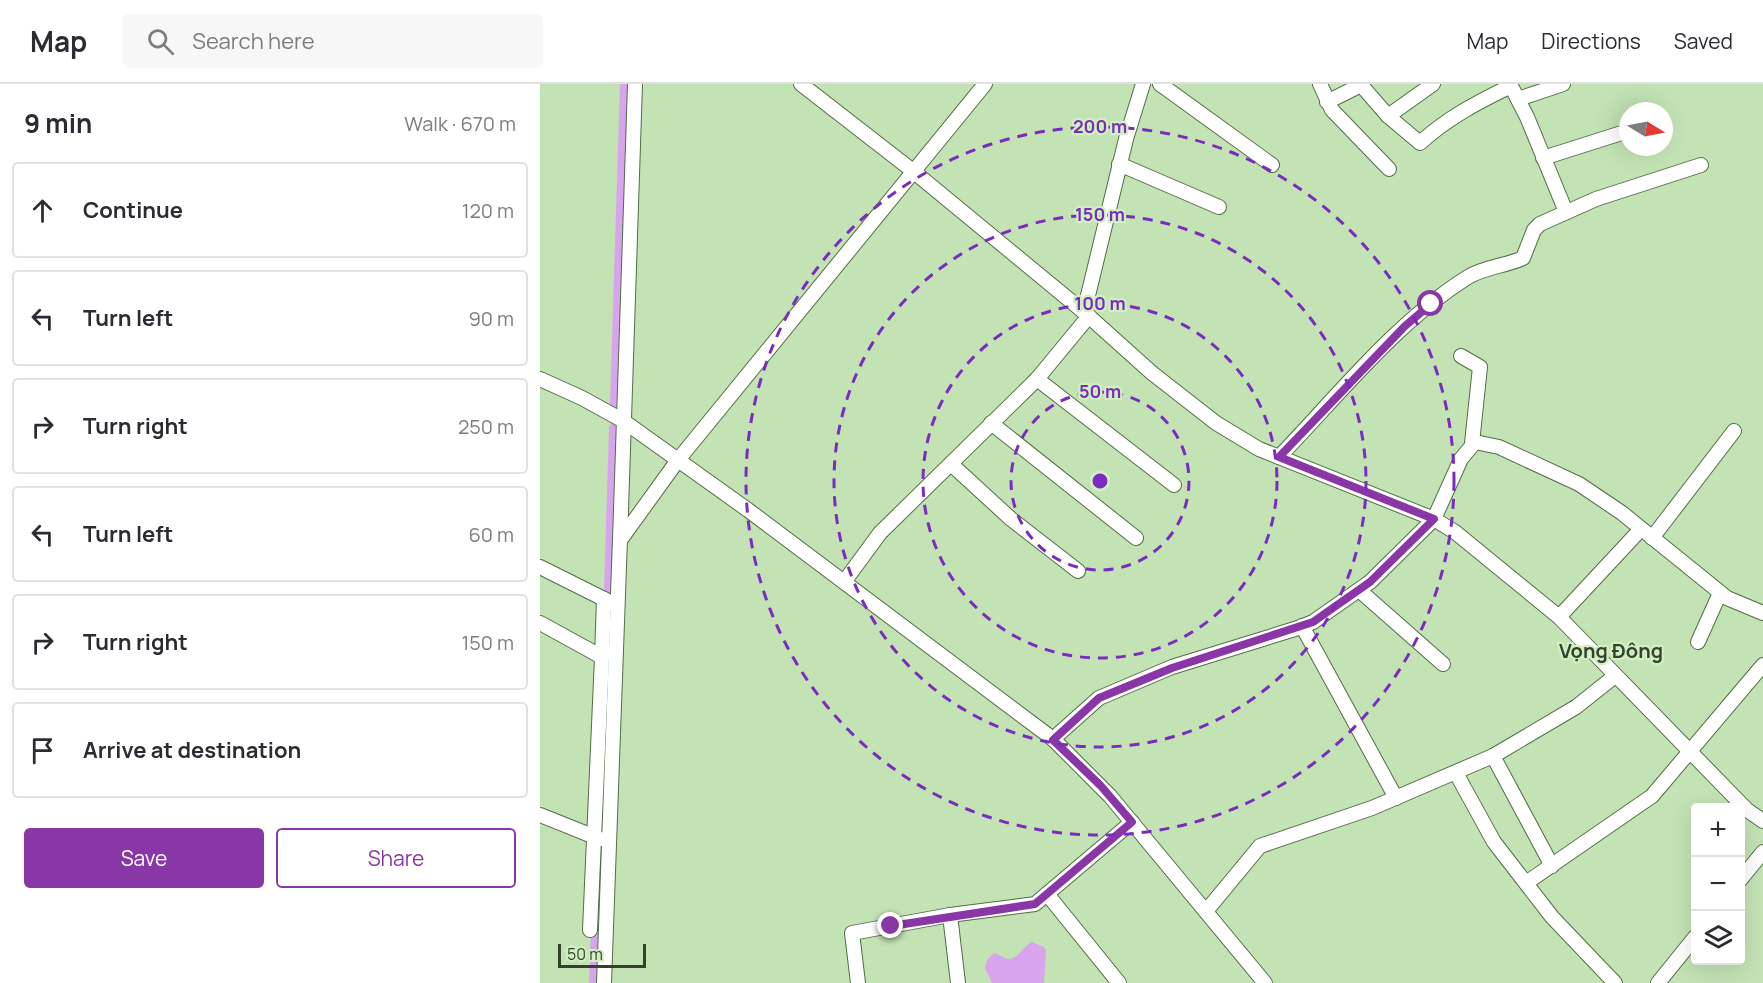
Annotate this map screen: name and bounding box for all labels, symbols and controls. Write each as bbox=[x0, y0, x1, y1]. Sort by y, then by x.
search box bbox=[123, 14, 543, 68]
text: Map bbox=[30, 22, 87, 60]
icon: search bbox=[144, 25, 177, 58]
text: Search here bbox=[192, 26, 315, 56]
text: Map bbox=[1467, 27, 1508, 55]
text: Directions bbox=[1541, 27, 1641, 55]
text: Saved bbox=[1674, 27, 1733, 55]
north arrow bbox=[1619, 102, 1673, 156]
text: 9 min bbox=[24, 105, 92, 141]
text: Walk · 670 m bbox=[404, 110, 516, 137]
text: 200 m bbox=[1073, 114, 1127, 138]
icon: ahead bbox=[26, 194, 59, 227]
text: Continue bbox=[83, 195, 183, 225]
text: 120 m bbox=[462, 197, 514, 224]
text: 150 m bbox=[1075, 202, 1125, 226]
route start bbox=[1417, 290, 1443, 316]
text: 100 m bbox=[1074, 291, 1126, 315]
icon: left bbox=[26, 302, 59, 335]
text: Turn left bbox=[83, 303, 173, 333]
text: 90 m bbox=[468, 305, 514, 332]
text: 50 m bbox=[1079, 379, 1121, 403]
icon: right bbox=[26, 410, 59, 443]
text: Turn right bbox=[83, 411, 188, 441]
text: 250 m bbox=[458, 413, 514, 440]
centre of rings bbox=[1090, 471, 1110, 491]
icon: left bbox=[26, 518, 59, 551]
text: Turn left bbox=[83, 519, 173, 549]
text: 60 m bbox=[468, 521, 514, 548]
icon: right bbox=[26, 626, 59, 659]
text: Turn right bbox=[83, 627, 188, 657]
text: 150 m bbox=[461, 629, 514, 656]
district label: Vọng Đông bbox=[1559, 637, 1663, 664]
icon: arrive bbox=[26, 734, 59, 767]
text: Arrive at destination bbox=[83, 735, 301, 765]
map controls bbox=[1691, 803, 1745, 965]
button: + bbox=[1691, 803, 1745, 857]
button: Save bbox=[24, 828, 264, 888]
button: Share bbox=[276, 828, 516, 888]
button: − bbox=[1691, 857, 1745, 911]
button: layers bbox=[1691, 911, 1745, 965]
route end bbox=[877, 912, 903, 938]
scale bar bbox=[558, 941, 646, 968]
text: 50 m bbox=[567, 943, 603, 965]

